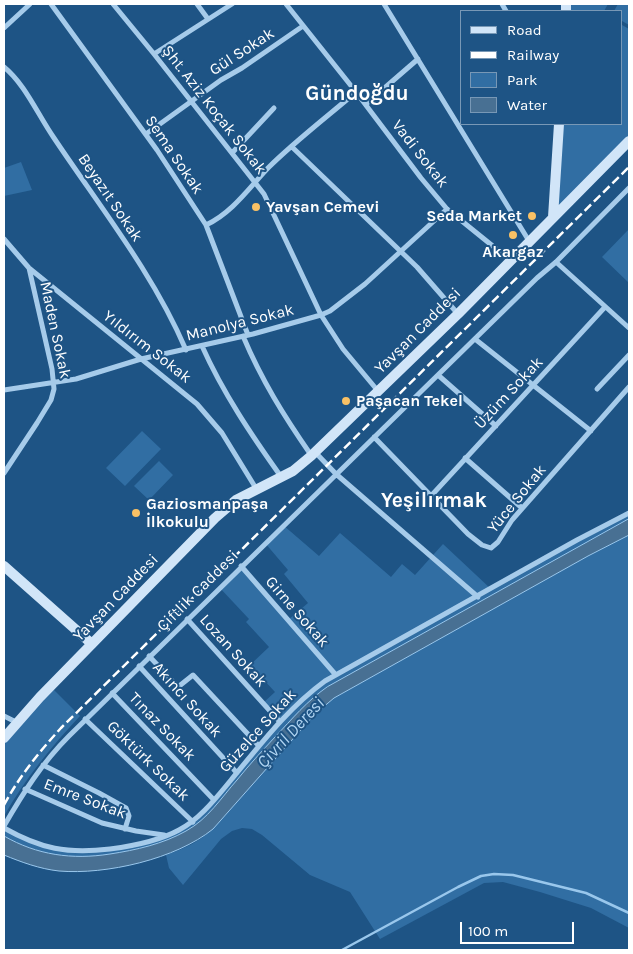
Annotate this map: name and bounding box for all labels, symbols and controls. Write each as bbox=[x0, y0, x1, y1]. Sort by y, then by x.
legend bbox=[460, 10, 623, 125]
text: Road bbox=[507, 21, 542, 39]
street label: Gül Sokak bbox=[206, 24, 278, 80]
street label: Şht. Aziz Koçak Sokak bbox=[158, 42, 270, 178]
text: Railway bbox=[507, 46, 559, 64]
text: Park bbox=[507, 71, 537, 89]
district label: Gündoğdu bbox=[305, 81, 409, 107]
text: Water bbox=[507, 96, 547, 114]
street label: Sema Sokak bbox=[141, 112, 207, 198]
street label: Vadi Sokak bbox=[388, 116, 452, 192]
street label: Beyazıt Sokak bbox=[74, 150, 146, 246]
place label: Yavşan Cemevi bbox=[266, 197, 380, 217]
marker: Yavşan Cemevi bbox=[250, 201, 262, 213]
place label: Seda Market bbox=[426, 206, 522, 226]
marker: Seda Market bbox=[526, 210, 538, 222]
marker: Akargaz bbox=[507, 229, 519, 241]
place label: Akargaz bbox=[482, 242, 544, 262]
street label: Maden Sokak bbox=[35, 280, 75, 380]
street label: Yavşan Caddesi bbox=[371, 284, 465, 378]
street label: Manolya Sokak bbox=[184, 300, 296, 346]
street label: Yıldırım Sokak bbox=[99, 307, 195, 387]
street label: Üzüm Sokak bbox=[471, 353, 547, 433]
place label: Paşacan Tekel bbox=[356, 391, 463, 411]
marker: Paşacan Tekel bbox=[340, 395, 352, 407]
street label: Yüce Sokak bbox=[483, 461, 551, 537]
district label: Yeşilırmak bbox=[381, 488, 487, 514]
place label: Gaziosmanpaşa İlkokulu bbox=[146, 494, 268, 532]
marker: Gaziosmanpaşa İlkokulu bbox=[130, 507, 142, 519]
street label: Çiftlik Caddesi bbox=[153, 546, 243, 636]
street label: Yavşan Caddesi bbox=[69, 550, 163, 646]
street label: Girne Sokak bbox=[261, 573, 333, 651]
street label: Lozan Sokak bbox=[195, 611, 271, 691]
street label: Akıncı Sokak bbox=[148, 658, 226, 742]
street label: Güzelce Sokak bbox=[215, 685, 301, 777]
street label: Tınaz Sokak bbox=[125, 689, 199, 765]
water label: Çivril Deresi bbox=[253, 693, 329, 773]
street label: Göktürk Sokak bbox=[103, 717, 193, 805]
street label: Emre Sokak bbox=[41, 774, 129, 824]
scale bar bbox=[463, 912, 577, 944]
text: 100 m bbox=[468, 922, 508, 940]

